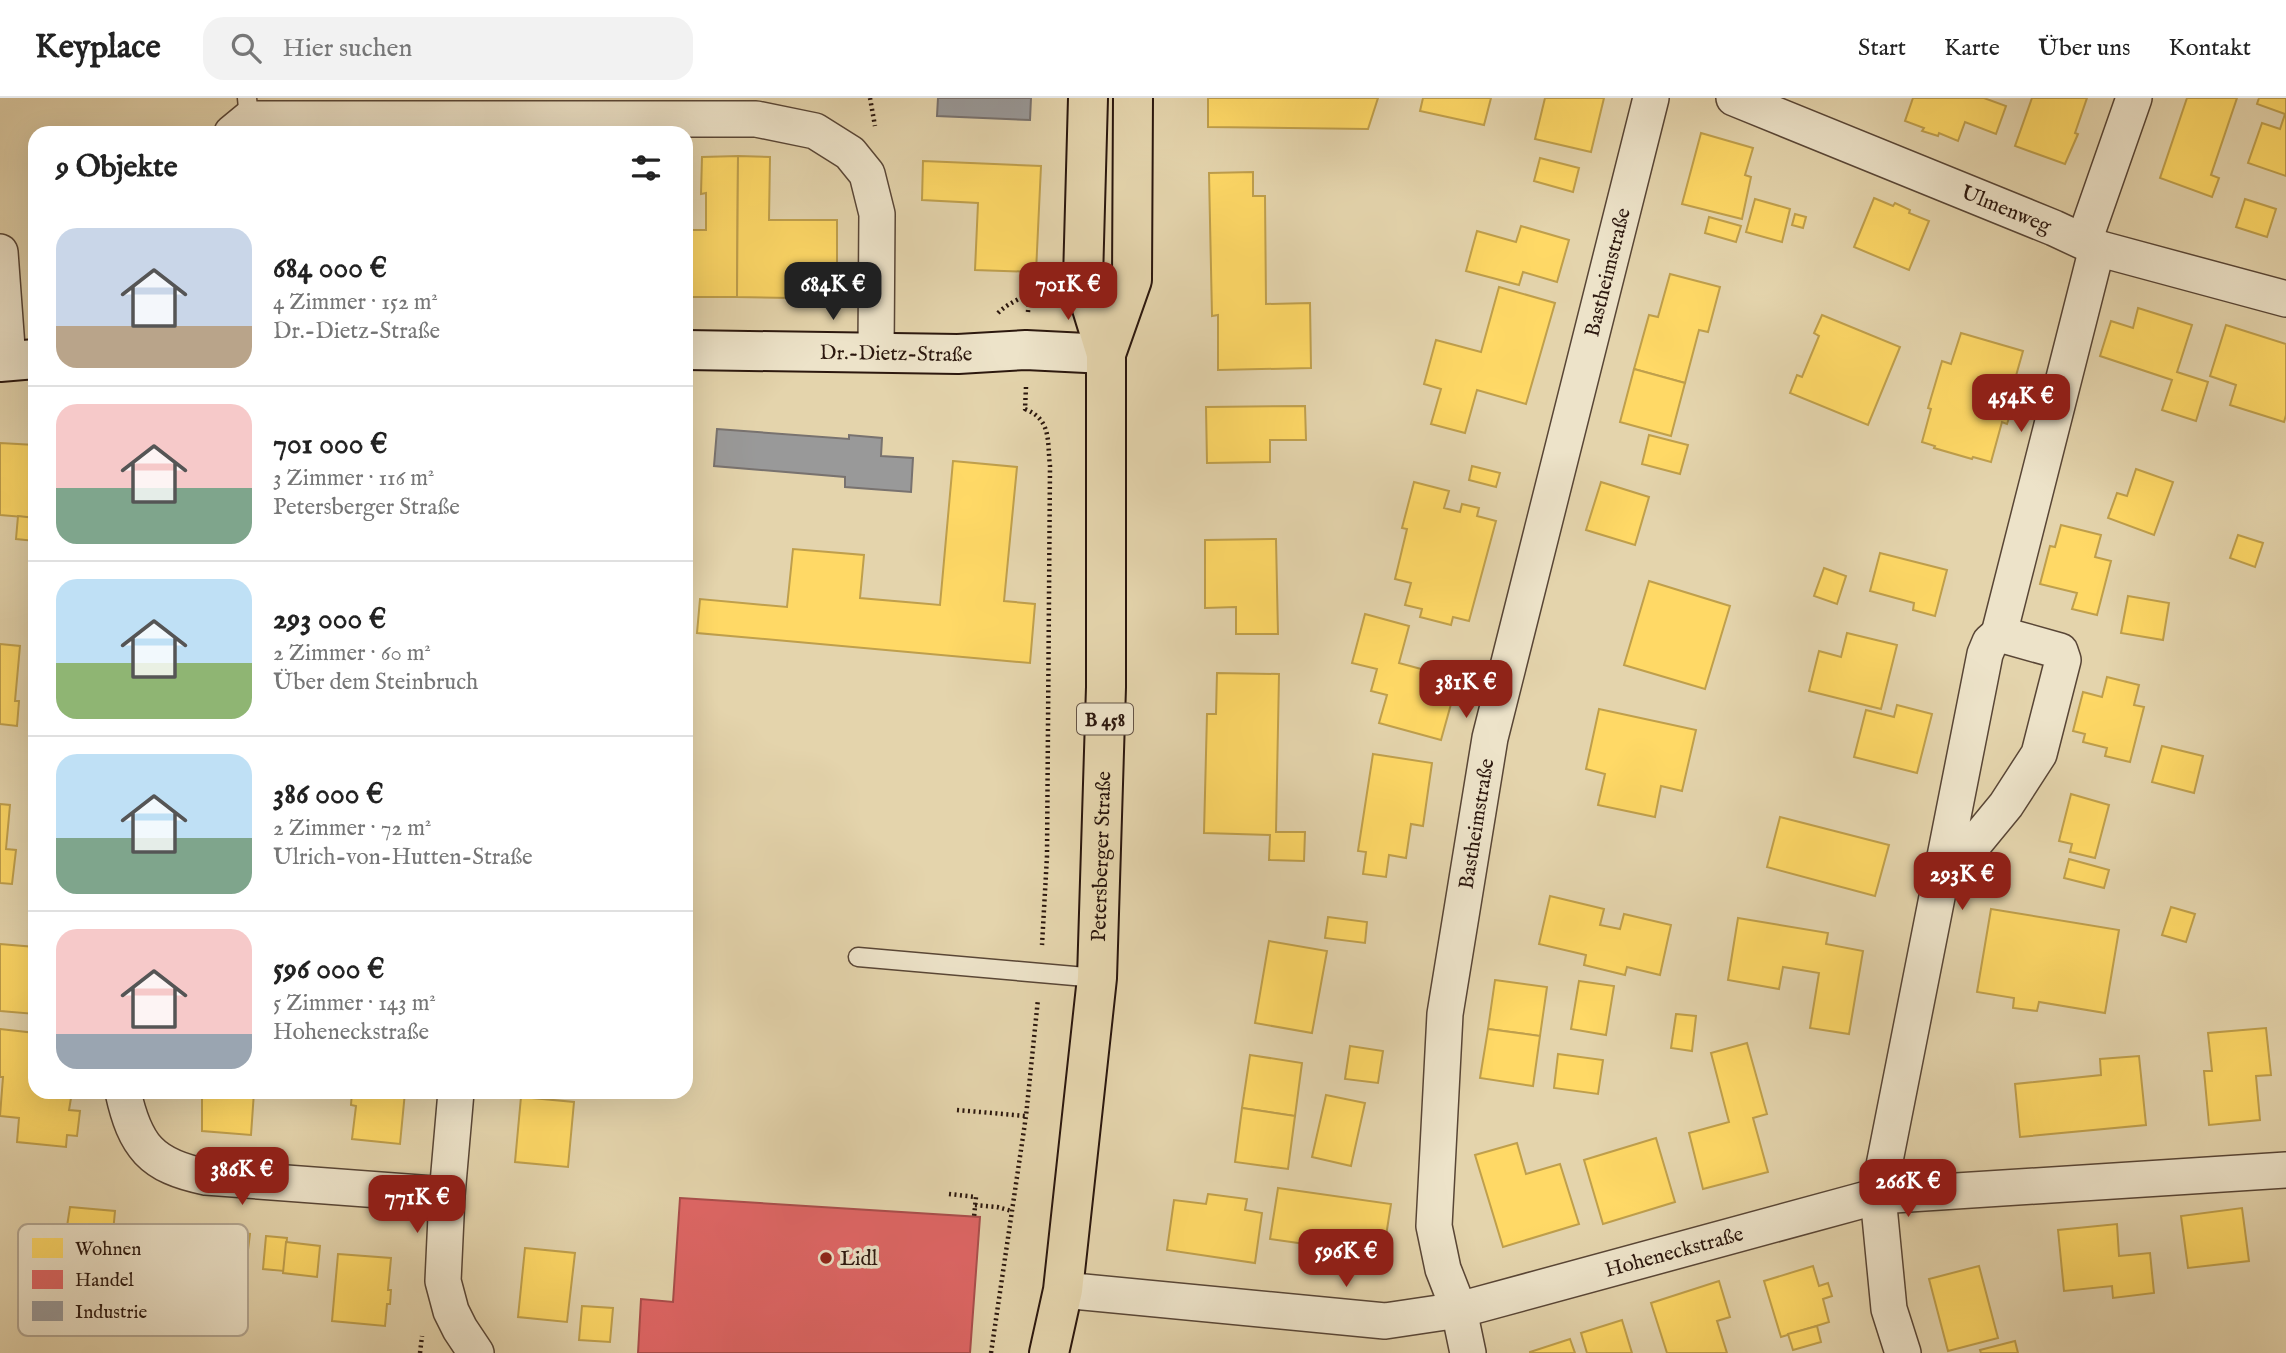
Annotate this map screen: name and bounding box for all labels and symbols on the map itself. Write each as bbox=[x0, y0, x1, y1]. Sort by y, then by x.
street label: Ulmenweg bbox=[1957, 180, 2056, 241]
street label: Bastheimstraße bbox=[1579, 205, 1638, 340]
pin: 684K € bbox=[776, 262, 890, 322]
pin: 701K € bbox=[1011, 262, 1125, 322]
street label: Dr.-Dietz-Straße bbox=[819, 340, 974, 369]
pin: 454K € bbox=[1964, 374, 2078, 434]
pin: 381K € bbox=[1409, 660, 1523, 720]
road number: B 458 bbox=[1077, 704, 1133, 734]
street label: Bastheimstraße bbox=[1454, 756, 1502, 891]
street label: Petersberger Straße bbox=[1086, 770, 1118, 942]
pin: 293K € bbox=[1905, 852, 2019, 912]
pin: 386K € bbox=[185, 1148, 299, 1207]
pin: 266K € bbox=[1851, 1160, 1965, 1219]
pin: 771K € bbox=[360, 1176, 474, 1235]
street label: Hoheneckstraße bbox=[1602, 1221, 1747, 1285]
legend bbox=[18, 1224, 248, 1336]
pin: 596K € bbox=[1289, 1230, 1403, 1289]
text: Wohnen bbox=[75, 1238, 141, 1262]
place label: Lidl bbox=[840, 1246, 878, 1273]
marker: Lidl bbox=[818, 1250, 834, 1266]
text: Handel bbox=[75, 1269, 135, 1293]
text: Industrie bbox=[75, 1301, 147, 1325]

